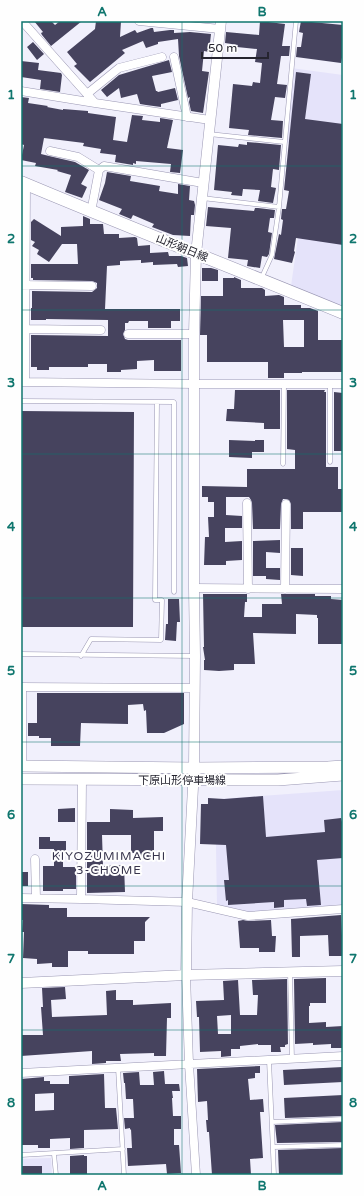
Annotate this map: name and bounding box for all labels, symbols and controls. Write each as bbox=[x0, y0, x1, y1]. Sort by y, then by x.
text: A bbox=[97, 4, 107, 20]
text: B bbox=[257, 4, 267, 20]
scale bar bbox=[202, 34, 268, 60]
text: 50 m bbox=[208, 41, 237, 55]
text: 1 bbox=[7, 87, 15, 103]
text: 1 bbox=[349, 87, 357, 103]
text: 2 bbox=[7, 231, 15, 247]
text: 2 bbox=[349, 231, 357, 247]
street label: 山形朝日線 bbox=[154, 232, 210, 264]
text: 3 bbox=[7, 375, 15, 391]
text: 3 bbox=[349, 375, 357, 391]
text: 4 bbox=[7, 519, 16, 535]
text: 4 bbox=[349, 519, 358, 535]
text: 5 bbox=[7, 663, 15, 679]
text: 5 bbox=[349, 663, 357, 679]
street label: 下原山形停車場線 bbox=[138, 774, 226, 787]
text: 6 bbox=[7, 807, 15, 823]
text: 6 bbox=[349, 807, 357, 823]
district label: KIYOZUMIMACHI 3-CHOME bbox=[52, 849, 166, 877]
text: 7 bbox=[7, 951, 15, 967]
text: 7 bbox=[349, 951, 357, 967]
text: 8 bbox=[7, 1095, 15, 1111]
text: 8 bbox=[349, 1095, 357, 1111]
text: A bbox=[97, 1178, 107, 1194]
text: B bbox=[257, 1178, 267, 1194]

